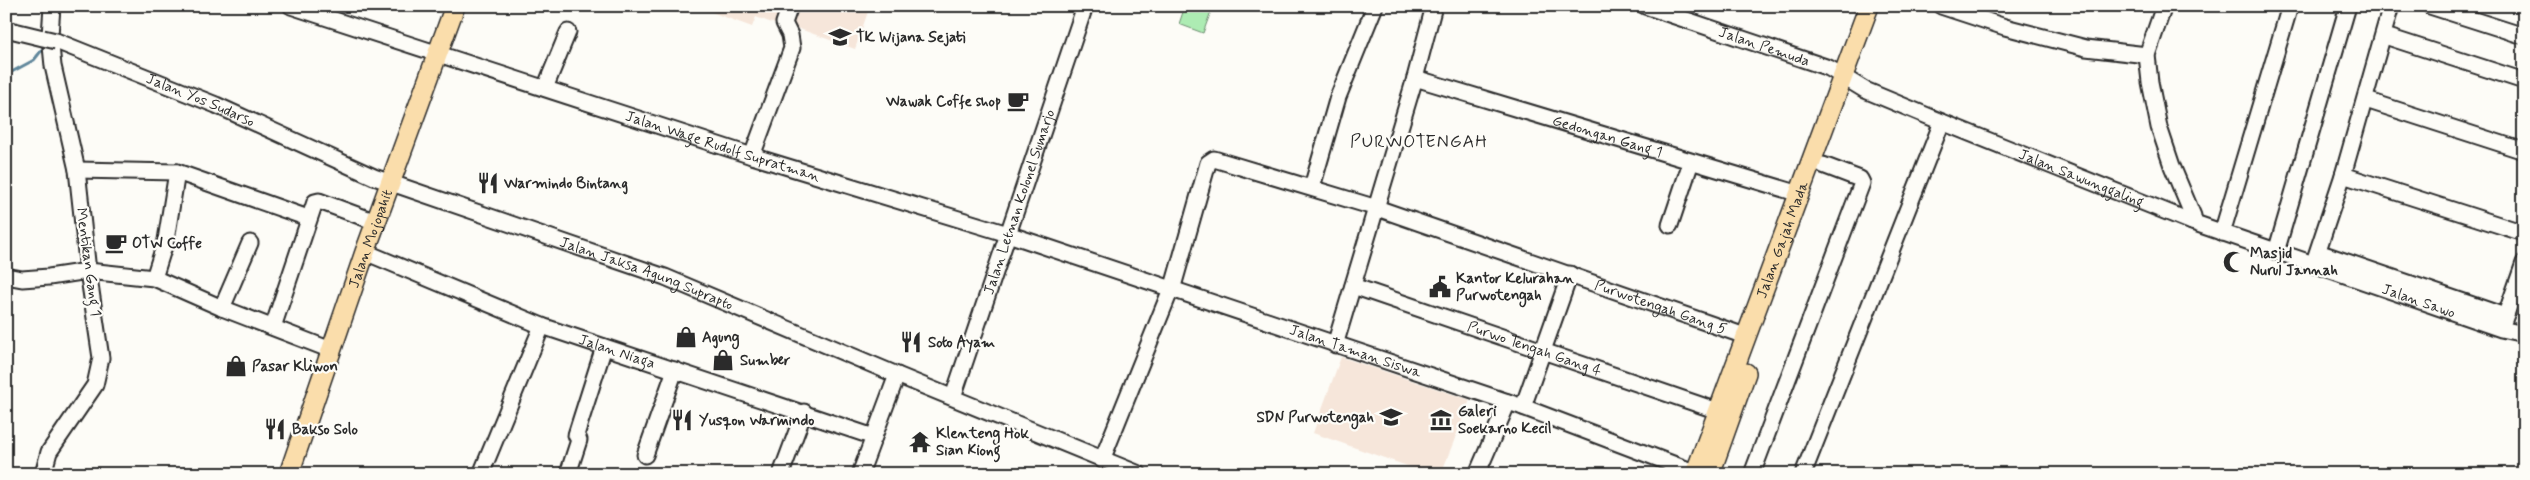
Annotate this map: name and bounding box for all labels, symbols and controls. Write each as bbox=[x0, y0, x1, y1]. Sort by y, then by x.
street label: Jalan Pemuda bbox=[1716, 23, 1812, 72]
school or university icon: TK Wijana Sejati bbox=[827, 24, 853, 50]
place label: TK Wijana Sejati bbox=[856, 28, 966, 48]
street label: Jalan Yos Sudarso bbox=[143, 69, 258, 132]
cafe icon: Wawak Coffe shop bbox=[1005, 88, 1031, 114]
place label: Wawak Coffe shop bbox=[885, 92, 1001, 112]
street label: Jalan Wage Rudolf Supratman bbox=[623, 106, 823, 187]
street label: Jalan Letnan Kolonel Sumarjo bbox=[979, 107, 1060, 297]
street label: Gedongan Gang 1 bbox=[1550, 111, 1665, 163]
district label: PURWOTENGAH bbox=[1350, 130, 1488, 154]
street label: Jalan Sawunggaling bbox=[2016, 145, 2147, 214]
restaurant icon: Warmindo Bintang bbox=[475, 170, 501, 196]
place label: Warmindo Bintang bbox=[503, 174, 628, 195]
street label: Jalan Gajah Mada bbox=[1752, 178, 1814, 301]
street label: Jalan Mojopahit bbox=[344, 186, 398, 291]
street label: Mentikan Gang 1 bbox=[70, 207, 106, 318]
cafe icon: OTW Coffe bbox=[103, 230, 129, 256]
street label: Jalan Jaksa Agung Suprapto bbox=[557, 233, 736, 316]
place label: OTW Coffe bbox=[132, 234, 202, 254]
place label: Masjid Nurul Jannah bbox=[2250, 244, 2338, 281]
mosque icon: Masjid Nurul Jannah bbox=[2221, 249, 2247, 275]
place label: Kantor Kelurahan Purwotengah bbox=[1456, 269, 1575, 308]
public building icon: Kantor Kelurahan Purwotengah bbox=[1427, 274, 1453, 300]
street label: Purwotengah Gang 5 bbox=[1592, 275, 1729, 340]
street label: Jalan Sawo bbox=[2379, 279, 2458, 323]
street label: Purwo Tengah Gang 4 bbox=[1465, 317, 1604, 381]
street label: Jalan Taman Siswa bbox=[1287, 320, 1425, 383]
shop icon: Agung bbox=[673, 324, 699, 350]
place label: Agung bbox=[702, 328, 740, 350]
restaurant icon: Soto Ayam bbox=[898, 329, 924, 355]
street label: Jalan Niaga bbox=[576, 330, 658, 374]
place label: Soto Ayam bbox=[928, 333, 995, 353]
shop icon: Sumber bbox=[710, 347, 736, 373]
place label: Sumber bbox=[740, 351, 791, 371]
shop icon: Pasar Kliwon bbox=[223, 353, 249, 379]
place label: Pasar Kliwon bbox=[252, 357, 338, 377]
place label: Galeri Soekarno Kecil bbox=[1458, 402, 1552, 439]
school or university icon: SDN Purwotengah bbox=[1378, 404, 1404, 430]
restaurant icon: Yusqon Warmindo bbox=[669, 407, 695, 433]
museum icon: Galeri Soekarno Kecil bbox=[1428, 407, 1454, 433]
place label: SDN Purwotengah bbox=[1256, 408, 1375, 430]
place label: Yusqon Warmindo bbox=[699, 411, 814, 431]
restaurant icon: Bakso Solo bbox=[262, 416, 288, 442]
place label: Bakso Solo bbox=[292, 420, 358, 440]
place label: Klenteng Hok Sian Kiong bbox=[936, 424, 1029, 463]
temple icon: Klenteng Hok Sian Kiong bbox=[907, 429, 933, 455]

